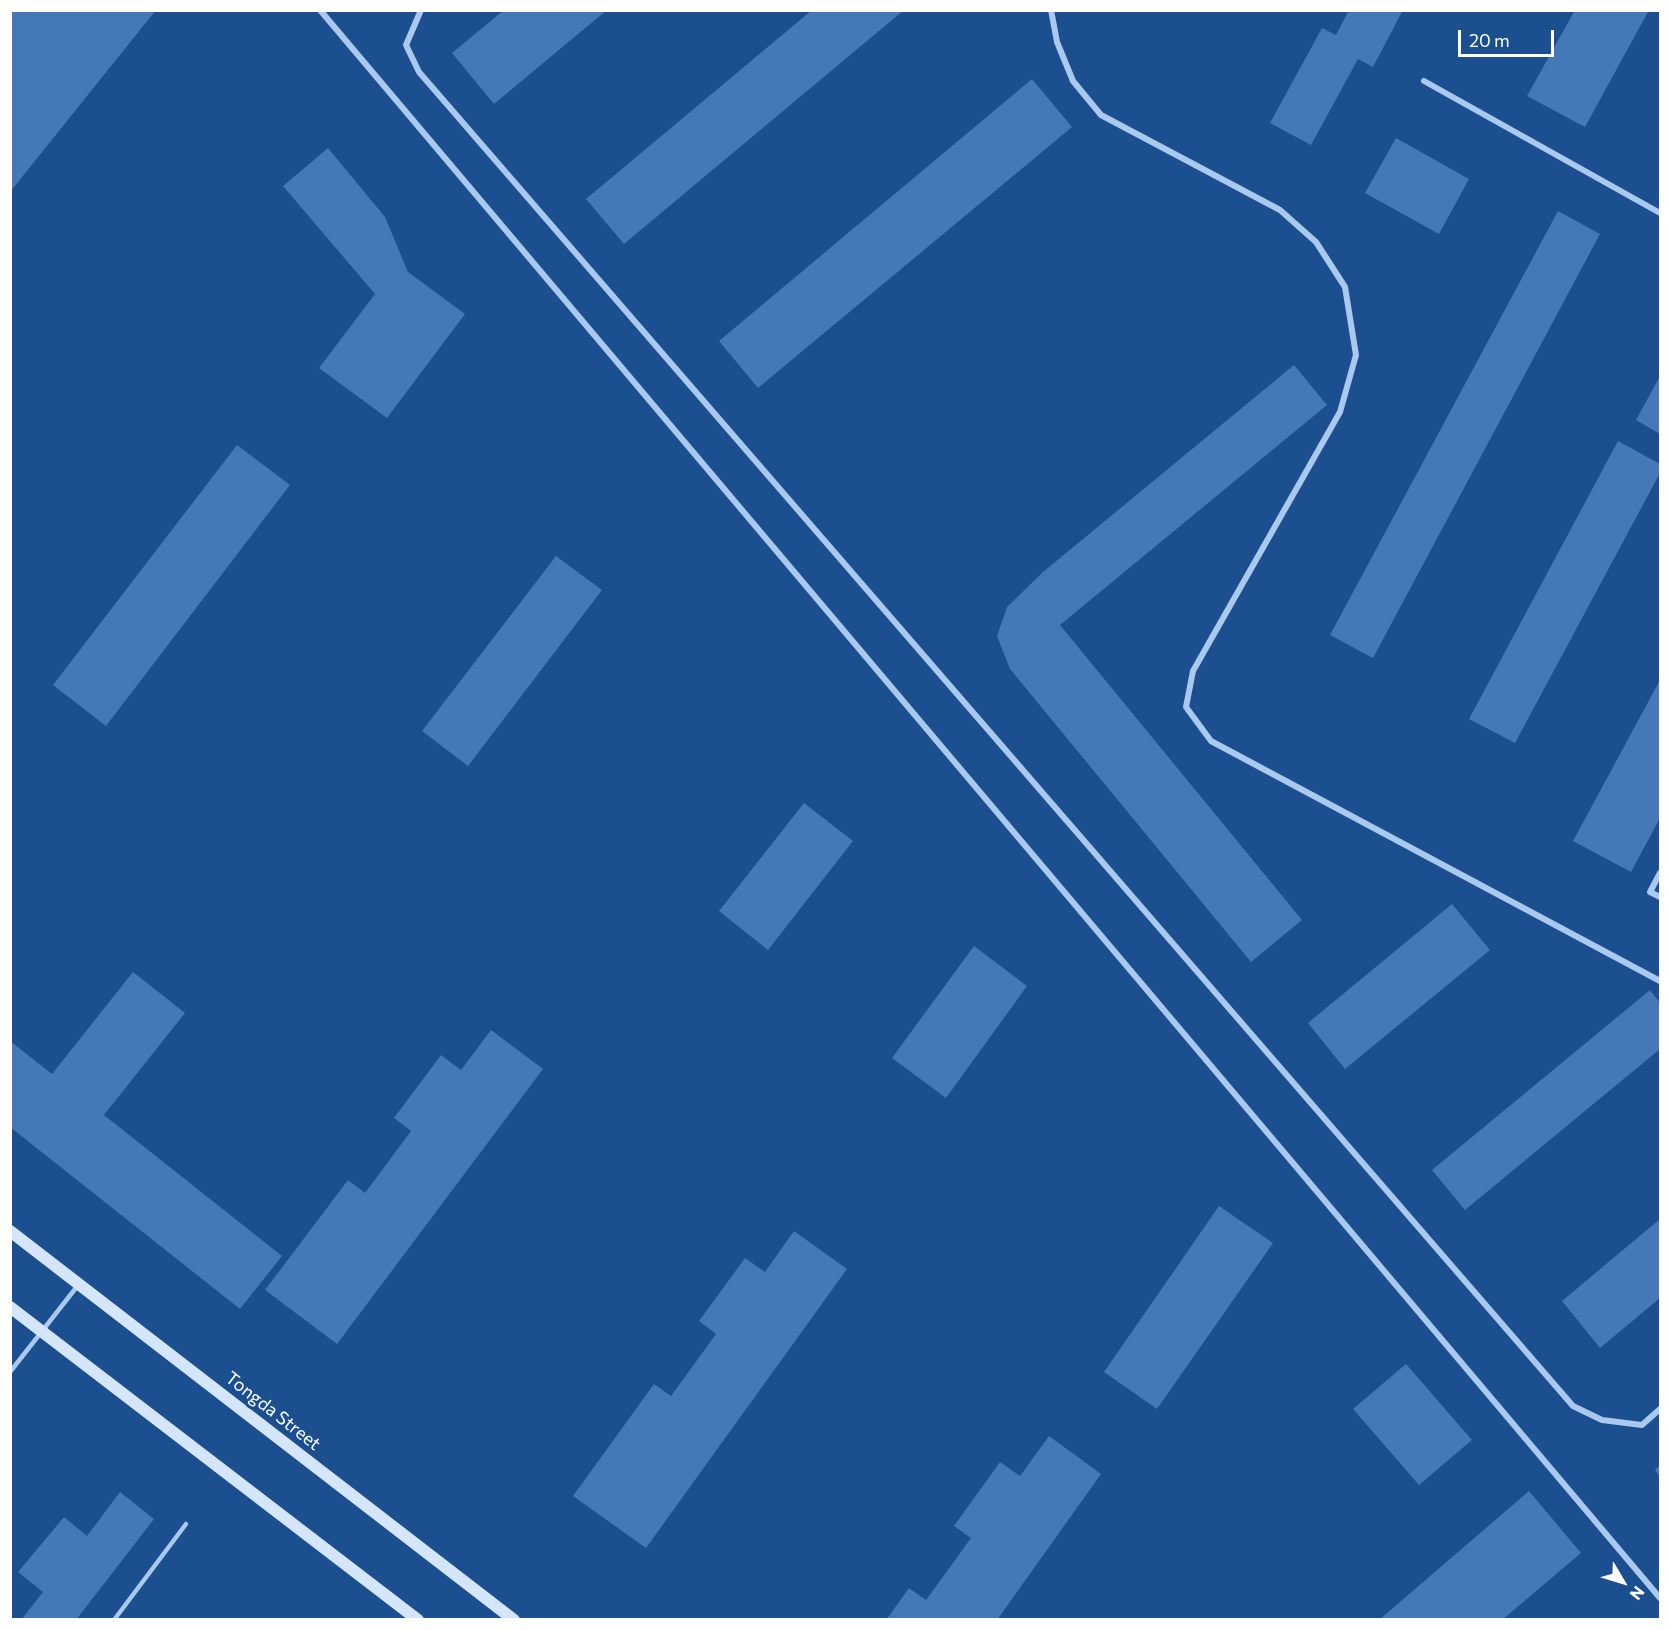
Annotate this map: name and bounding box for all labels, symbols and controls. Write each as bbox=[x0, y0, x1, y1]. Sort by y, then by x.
scale bar bbox=[1461, 18, 1557, 56]
text: 20 m bbox=[1469, 29, 1510, 51]
street label: Tongda Street bbox=[221, 1367, 325, 1455]
north arrow bbox=[1593, 1552, 1653, 1612]
text: N bbox=[1626, 1583, 1649, 1604]

